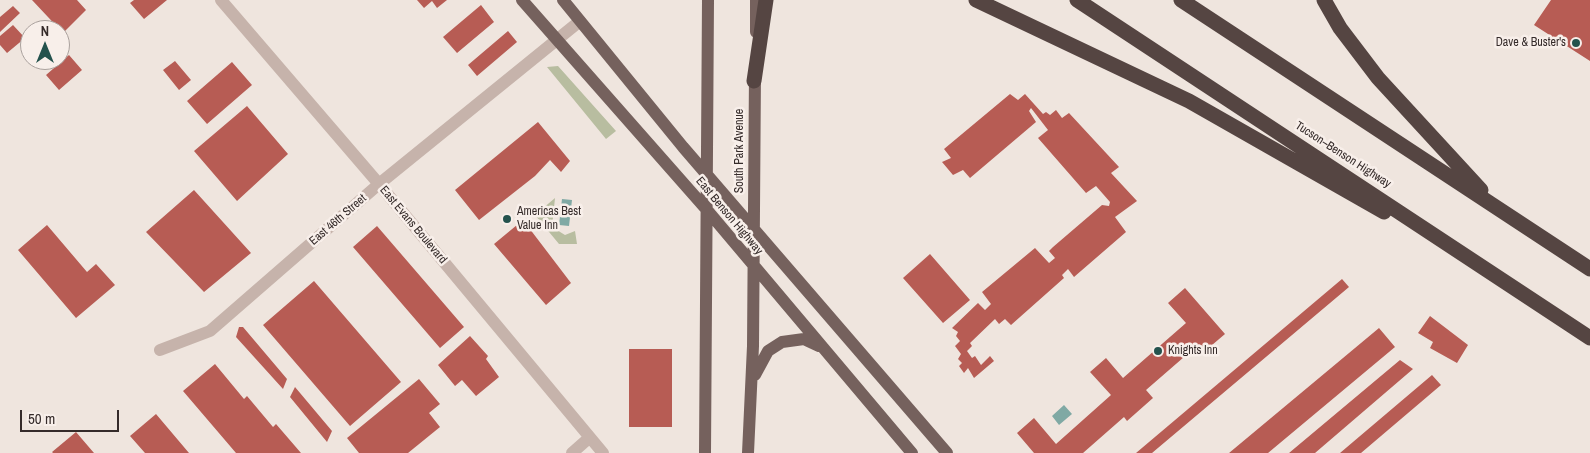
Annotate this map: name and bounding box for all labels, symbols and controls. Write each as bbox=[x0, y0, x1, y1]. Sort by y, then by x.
north arrow bbox=[20, 20, 70, 70]
text: N bbox=[41, 22, 49, 40]
place label: Dave & Buster's bbox=[1496, 36, 1566, 50]
marker: Dave & Buster's bbox=[1570, 37, 1582, 49]
street label: South Park Avenue bbox=[733, 109, 747, 193]
street label: Tucson–Benson Highway bbox=[1292, 119, 1394, 191]
street label: East Benson Highway bbox=[692, 174, 766, 258]
street label: East Evans Boulevard bbox=[376, 183, 450, 267]
street label: East 46th Street bbox=[307, 191, 369, 249]
place label: Americas Best Value Inn bbox=[517, 205, 581, 233]
marker: Americas Best Value Inn bbox=[501, 213, 513, 225]
place label: Knights Inn bbox=[1168, 344, 1218, 358]
marker: Knights Inn bbox=[1152, 345, 1164, 357]
scale bar bbox=[22, 400, 121, 432]
text: 50 m bbox=[28, 408, 55, 429]

